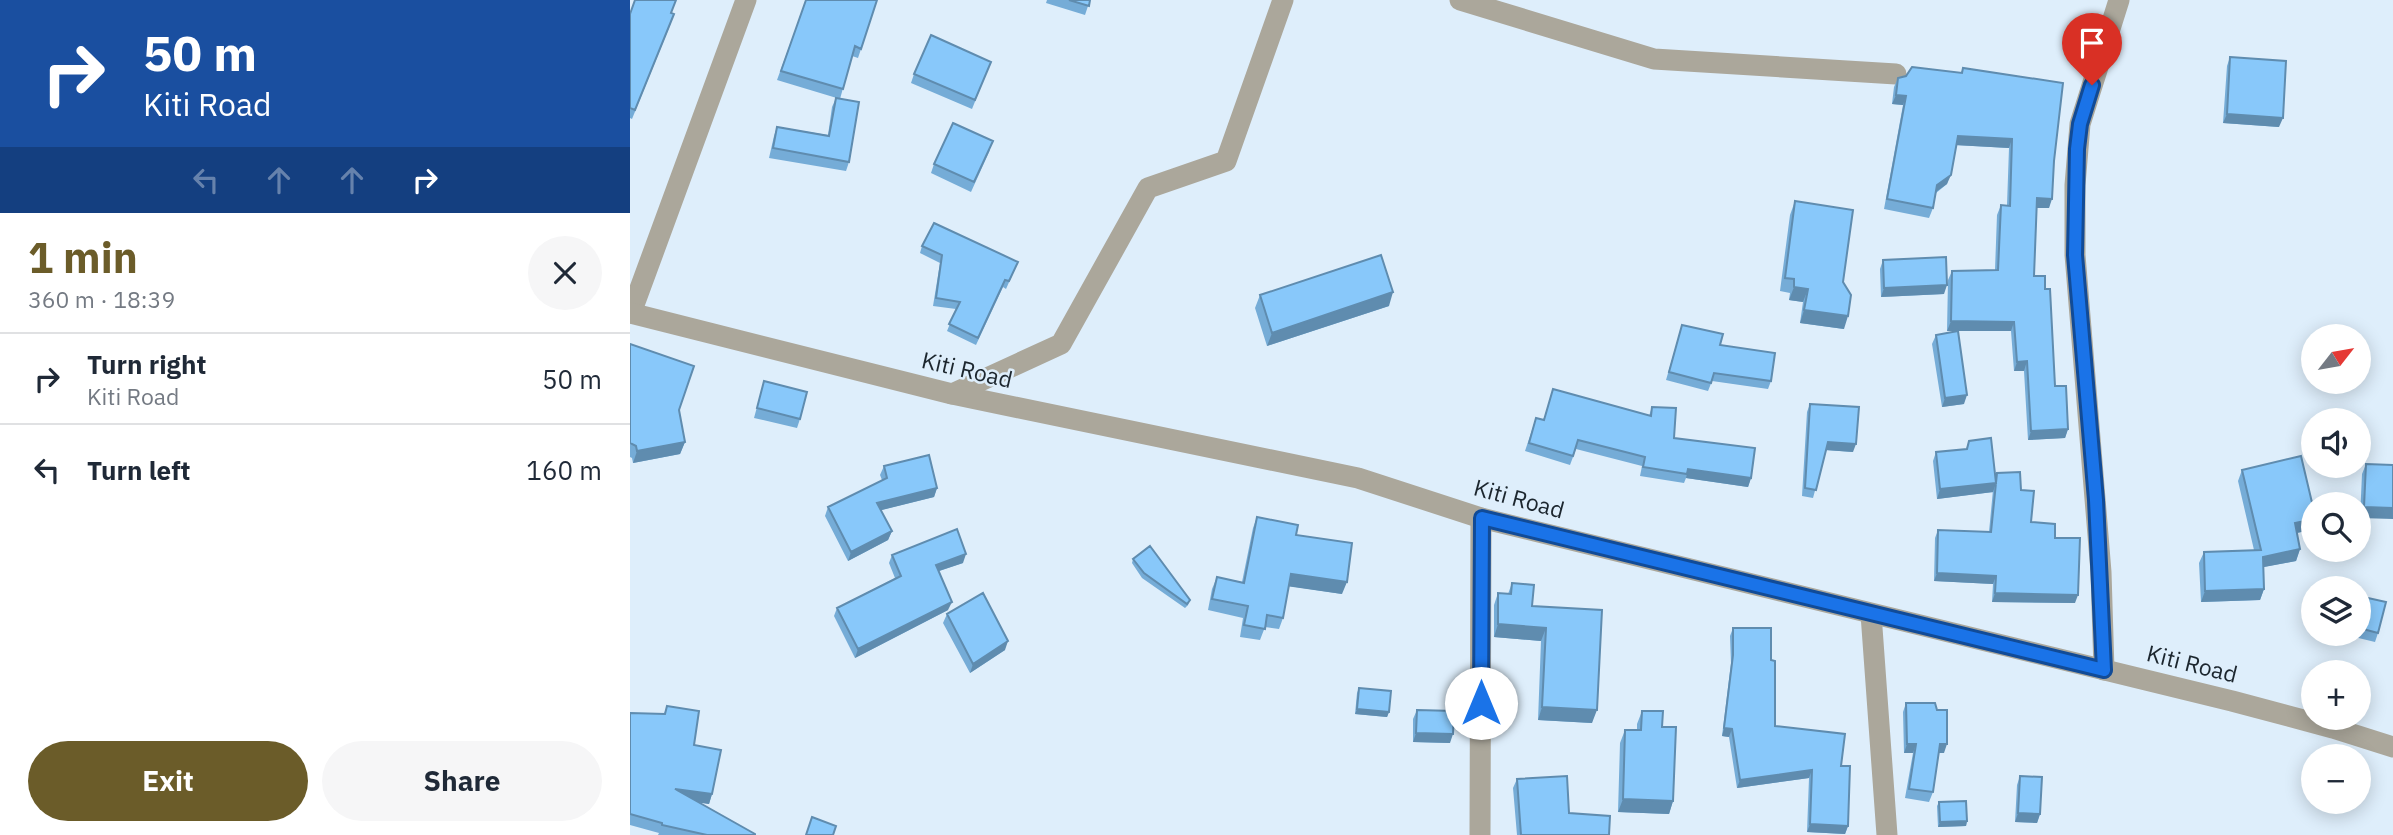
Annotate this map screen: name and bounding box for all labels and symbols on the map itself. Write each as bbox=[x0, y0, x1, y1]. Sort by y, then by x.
pin bbox=[2062, 13, 2122, 85]
north arrow bbox=[2301, 324, 2371, 394]
street label: Kiti Road bbox=[919, 344, 1016, 394]
street label: Kiti Road bbox=[1471, 472, 1568, 524]
street label: Kiti Road bbox=[2144, 637, 2241, 689]
position arrow bbox=[1444, 666, 1518, 740]

